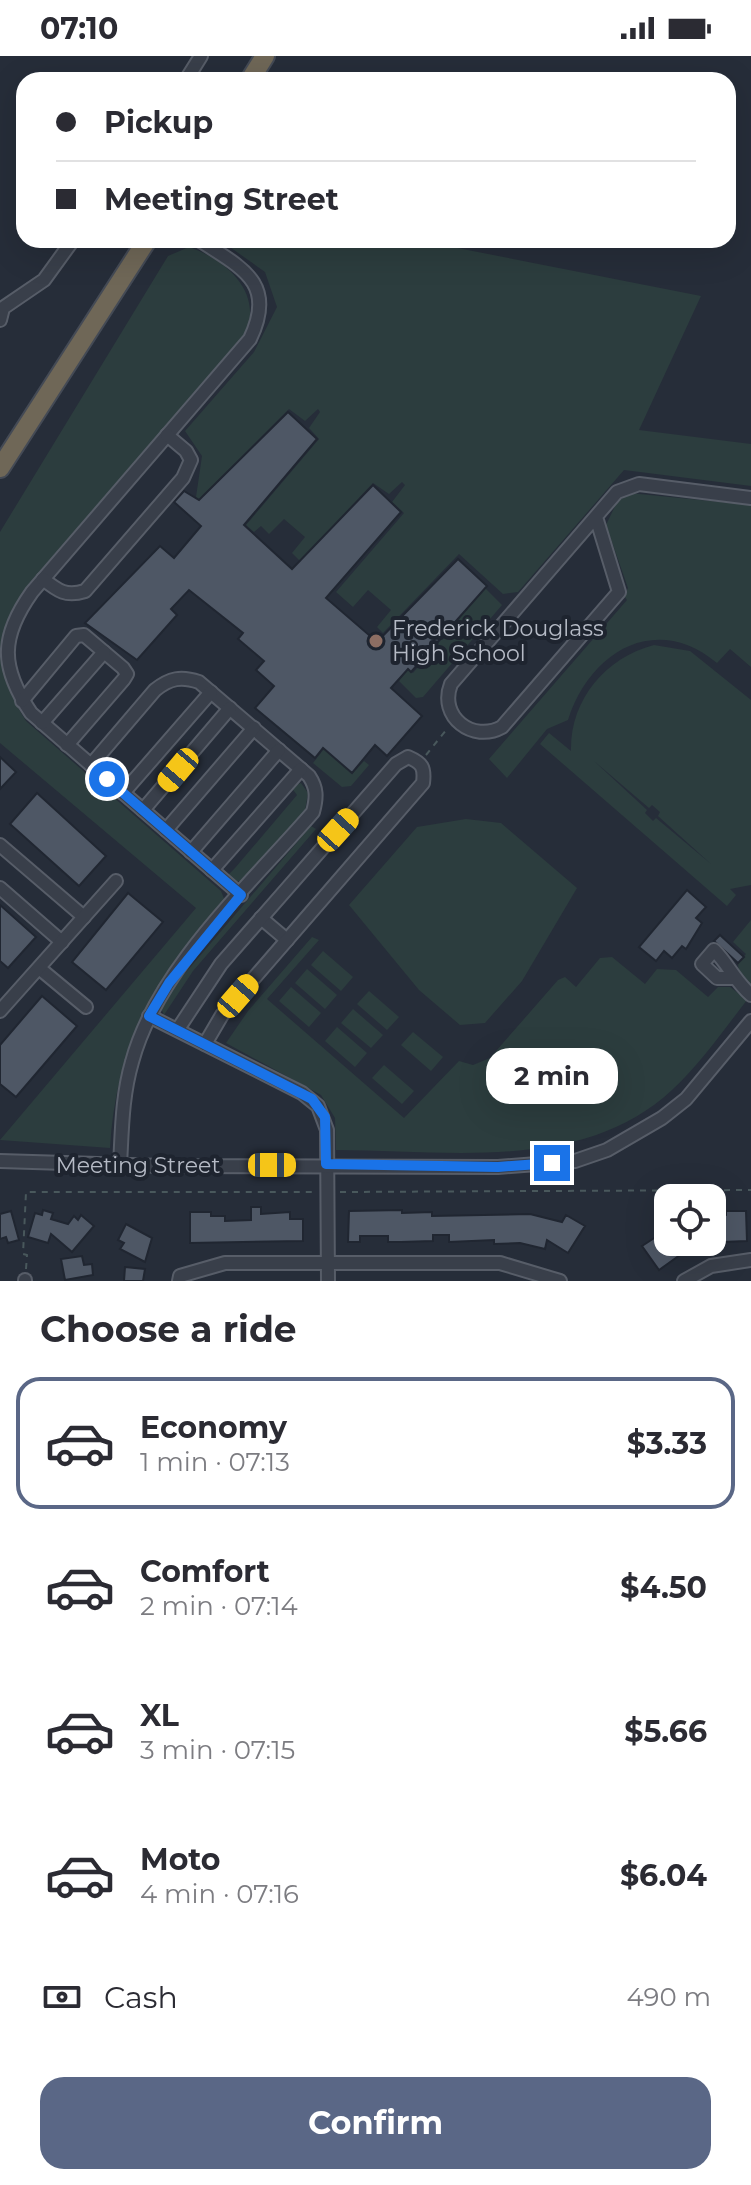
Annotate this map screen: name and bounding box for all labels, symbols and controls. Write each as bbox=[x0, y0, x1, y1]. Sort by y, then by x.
text: 07:10 bbox=[40, 10, 118, 47]
text: Pickup bbox=[104, 104, 213, 141]
text: Meeting Street bbox=[104, 181, 339, 218]
place label: Frederick Douglass High School bbox=[392, 615, 604, 667]
marker: Frederick Douglass High School bbox=[367, 632, 385, 650]
car bbox=[153, 744, 203, 796]
route start bbox=[89, 761, 125, 797]
car bbox=[313, 804, 363, 856]
car bbox=[213, 970, 263, 1022]
callout: 2 min bbox=[486, 1047, 618, 1103]
text: 2 min bbox=[514, 1060, 590, 1092]
route end bbox=[534, 1145, 570, 1181]
street label: Meeting Street bbox=[56, 1152, 220, 1179]
car bbox=[248, 1153, 296, 1177]
map controls bbox=[654, 1184, 726, 1256]
button: locate bbox=[654, 1184, 726, 1256]
text: Choose a ride bbox=[40, 1307, 297, 1351]
icon: car bbox=[44, 1407, 116, 1479]
text: Economy bbox=[140, 1409, 287, 1446]
text: $3.33 bbox=[627, 1425, 707, 1462]
text: 1 min · 07:13 bbox=[140, 1446, 290, 1478]
icon: car bbox=[44, 1551, 116, 1623]
text: Comfort bbox=[140, 1553, 270, 1590]
text: $4.50 bbox=[620, 1569, 707, 1606]
text: 2 min · 07:14 bbox=[140, 1590, 298, 1622]
icon: car bbox=[44, 1695, 116, 1767]
text: XL bbox=[140, 1697, 179, 1734]
text: $5.66 bbox=[624, 1713, 707, 1750]
text: 3 min · 07:15 bbox=[140, 1734, 295, 1766]
icon: car bbox=[44, 1839, 116, 1911]
text: Moto bbox=[140, 1841, 221, 1878]
text: $6.04 bbox=[620, 1857, 707, 1894]
text: 4 min · 07:16 bbox=[140, 1878, 299, 1910]
icon: cash bbox=[40, 1975, 84, 2019]
text: Cash bbox=[104, 1979, 178, 2016]
text: 490 m bbox=[627, 1981, 711, 2013]
button: Confirm bbox=[40, 2077, 711, 2169]

